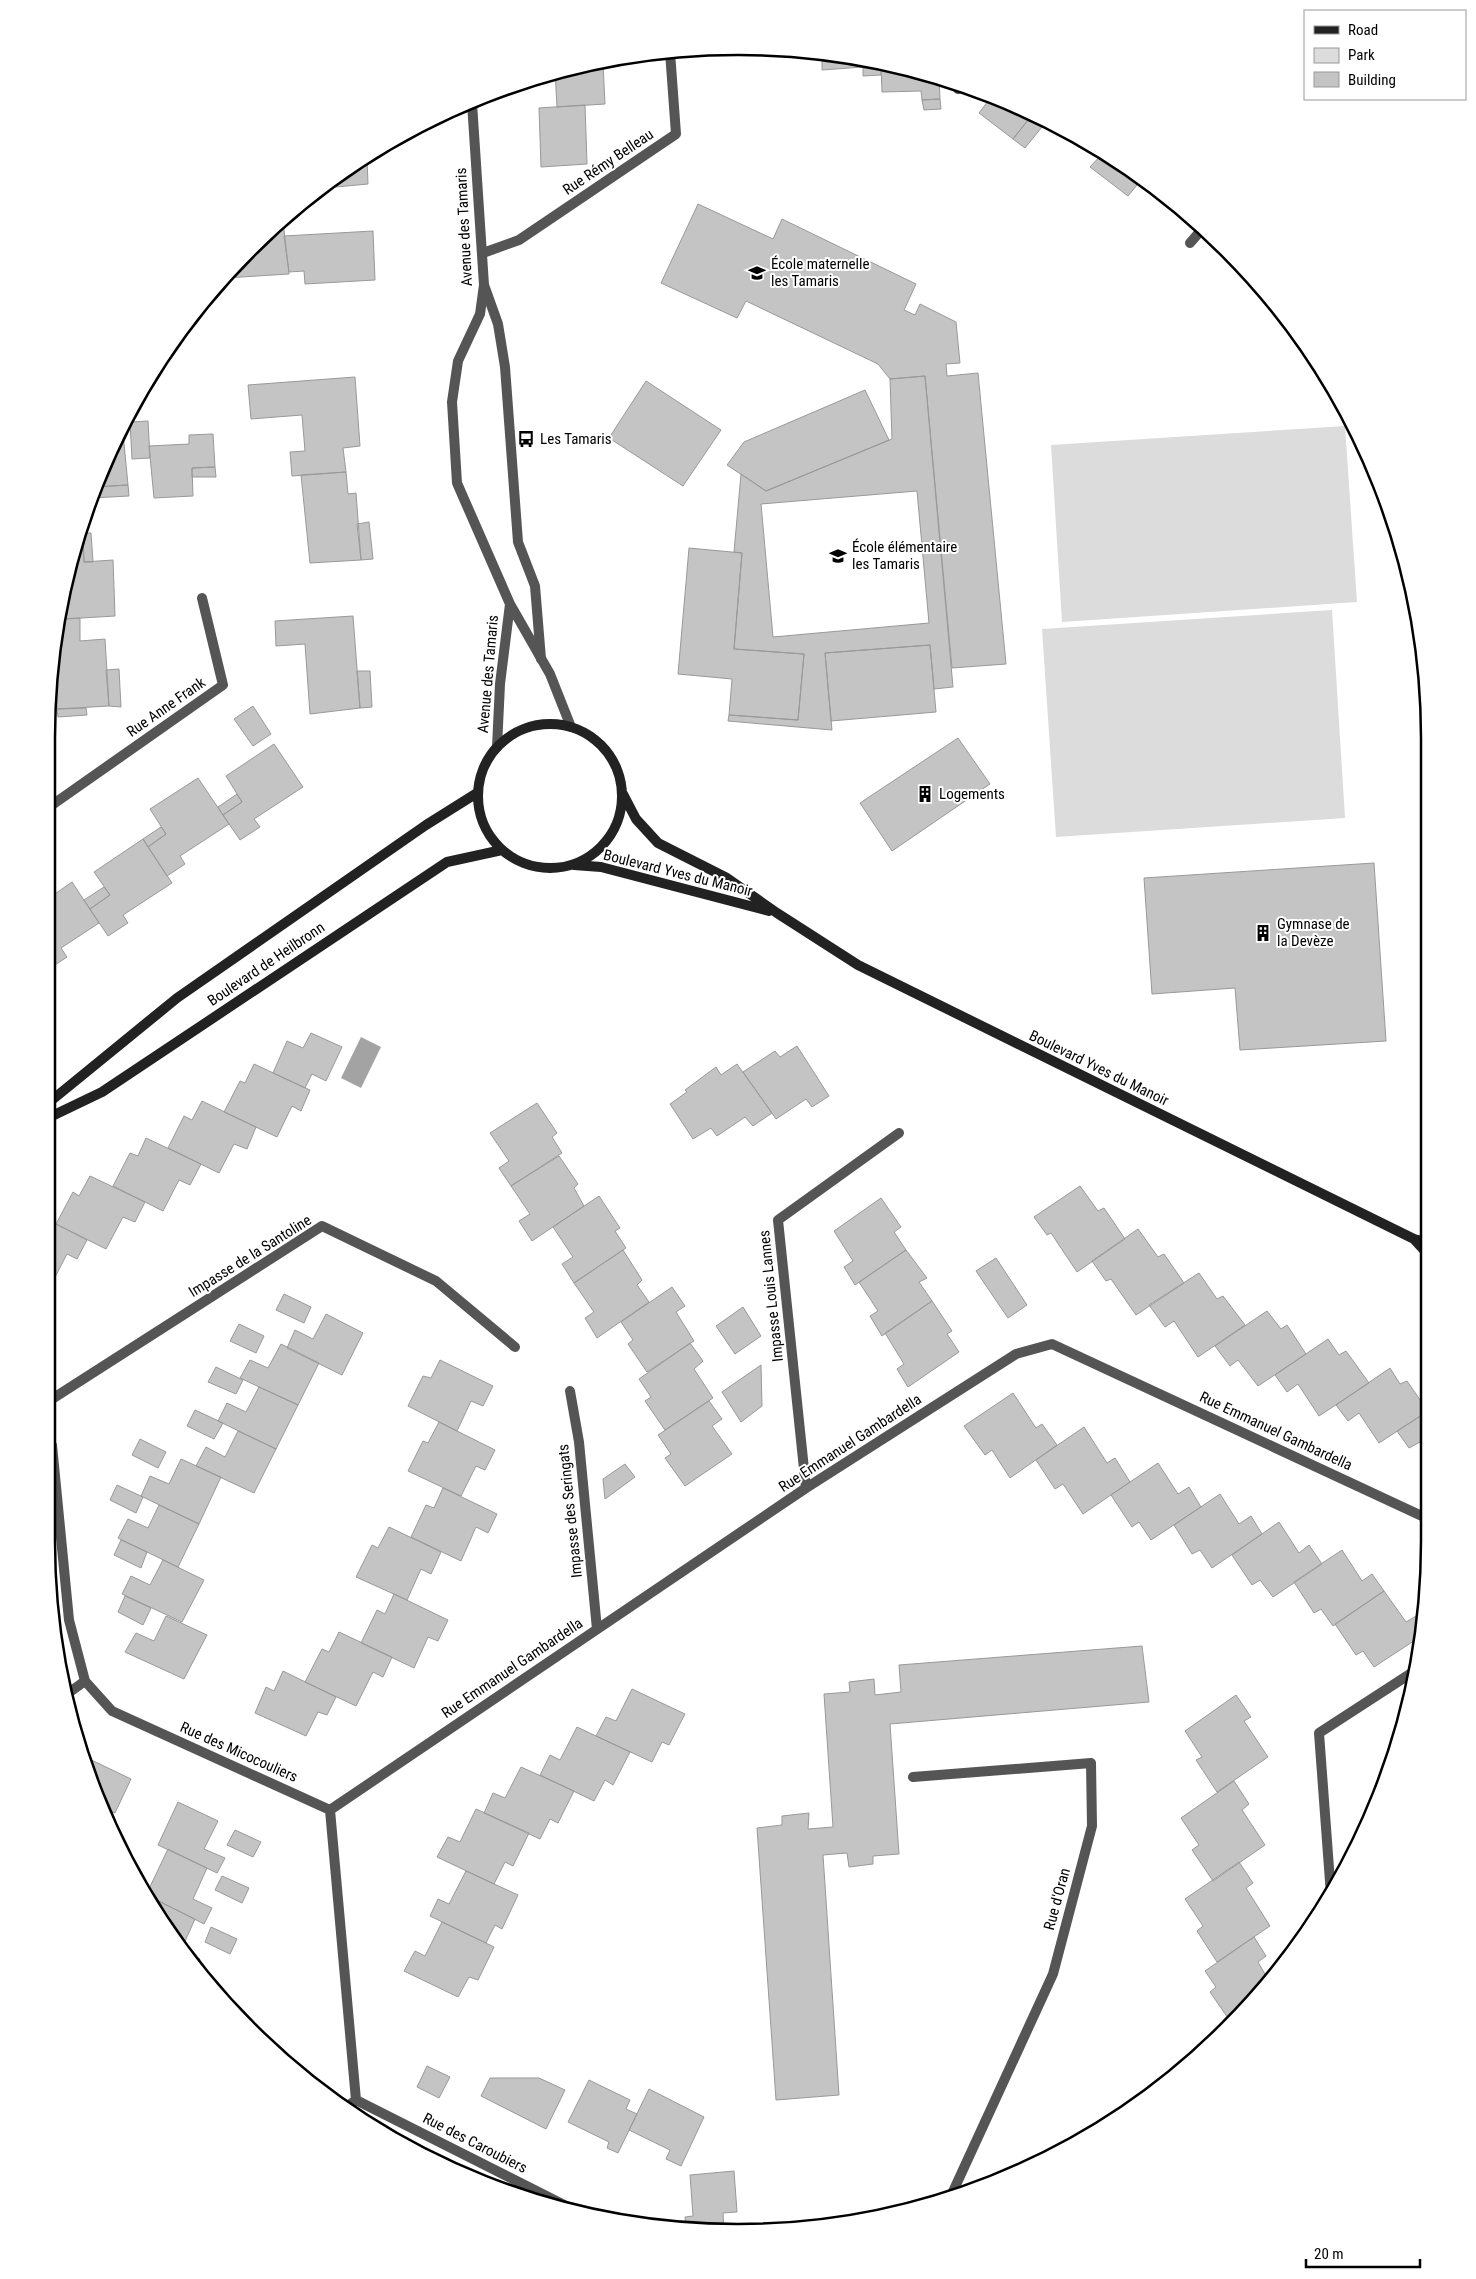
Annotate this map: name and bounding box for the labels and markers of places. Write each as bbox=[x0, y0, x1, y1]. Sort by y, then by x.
place label: École maternelle les Tamaris bbox=[771, 255, 869, 290]
school or university icon: École maternelle les Tamaris bbox=[747, 263, 767, 283]
bus stop icon: Les Tamaris bbox=[516, 429, 536, 449]
place label: Les Tamaris bbox=[540, 430, 612, 448]
place label: École élémentaire les Tamaris bbox=[852, 538, 957, 573]
school or university icon: École élémentaire les Tamaris bbox=[828, 546, 848, 566]
building icon: Logements bbox=[915, 784, 935, 804]
place label: Logements bbox=[939, 785, 1005, 803]
place label: Gymnase de la Devèze bbox=[1277, 915, 1350, 950]
building icon: Gymnase de la Devèze bbox=[1253, 923, 1273, 943]

